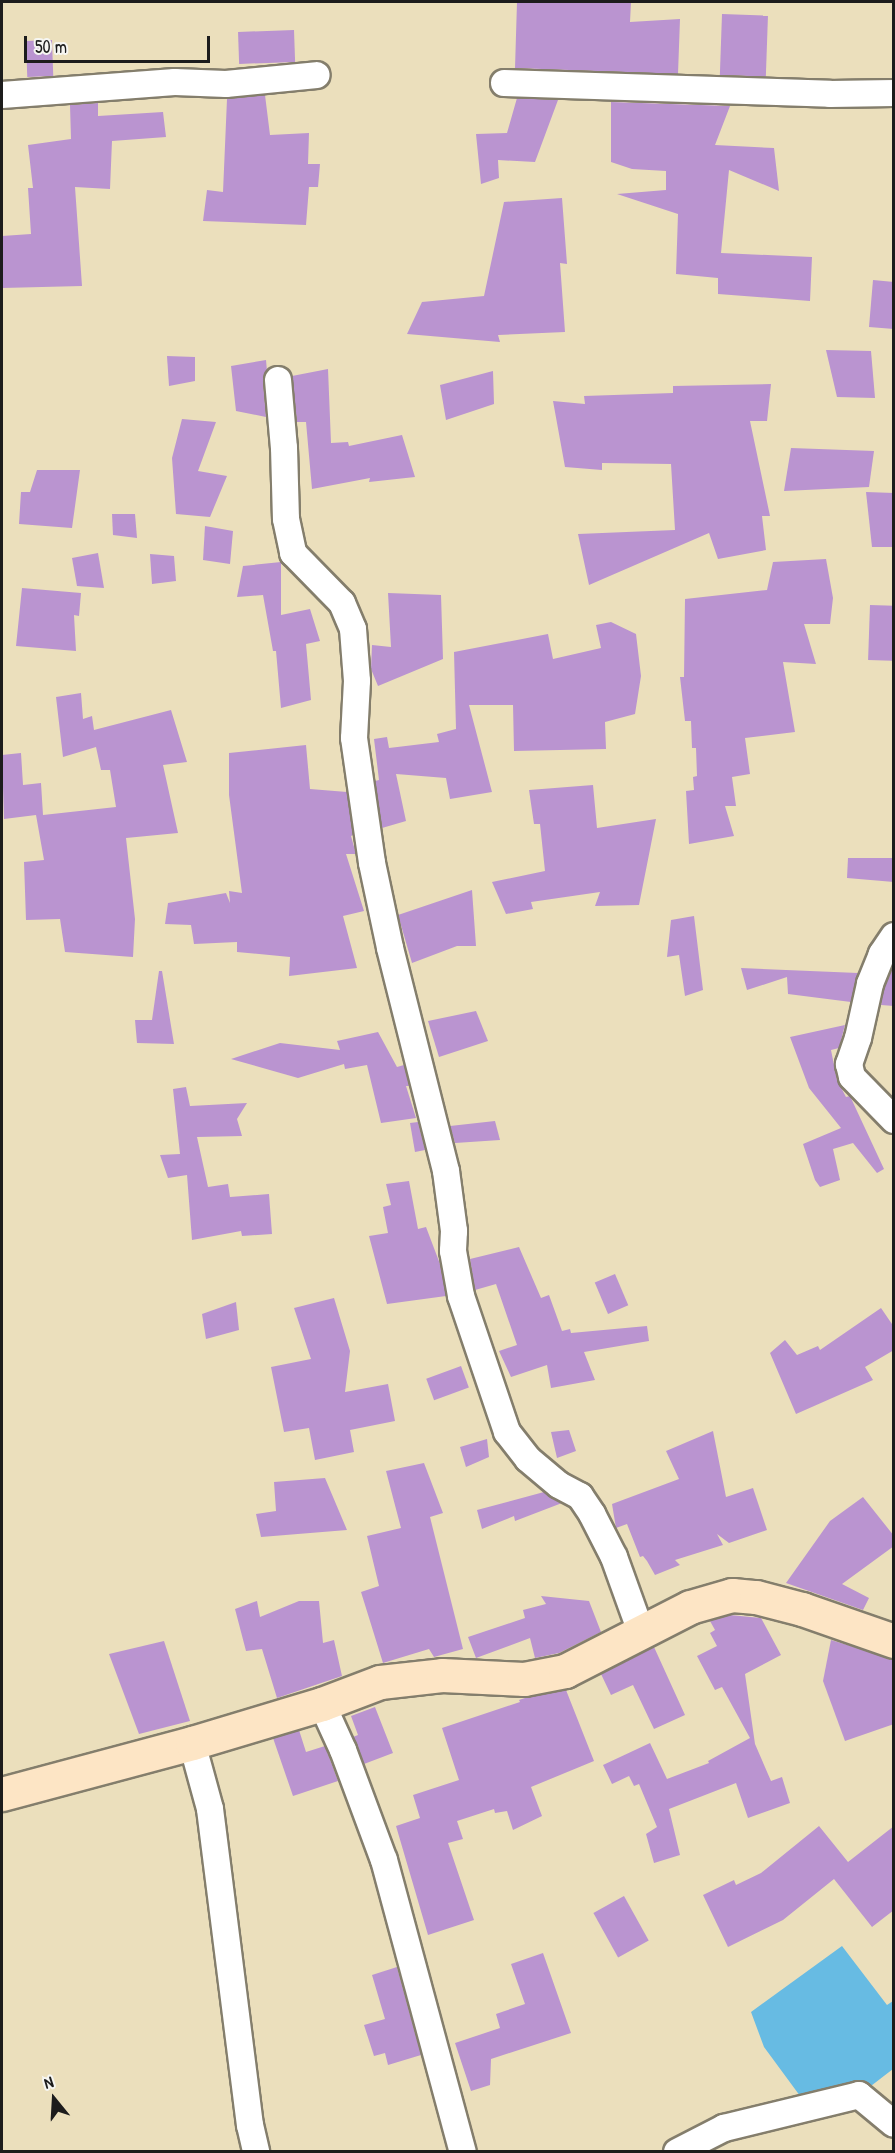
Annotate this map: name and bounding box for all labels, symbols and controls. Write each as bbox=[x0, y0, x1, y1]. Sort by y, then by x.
scale bar bbox=[27, 24, 213, 62]
text: 50 m bbox=[35, 34, 67, 59]
north arrow bbox=[24, 2069, 84, 2129]
text: N bbox=[41, 2070, 56, 2094]

